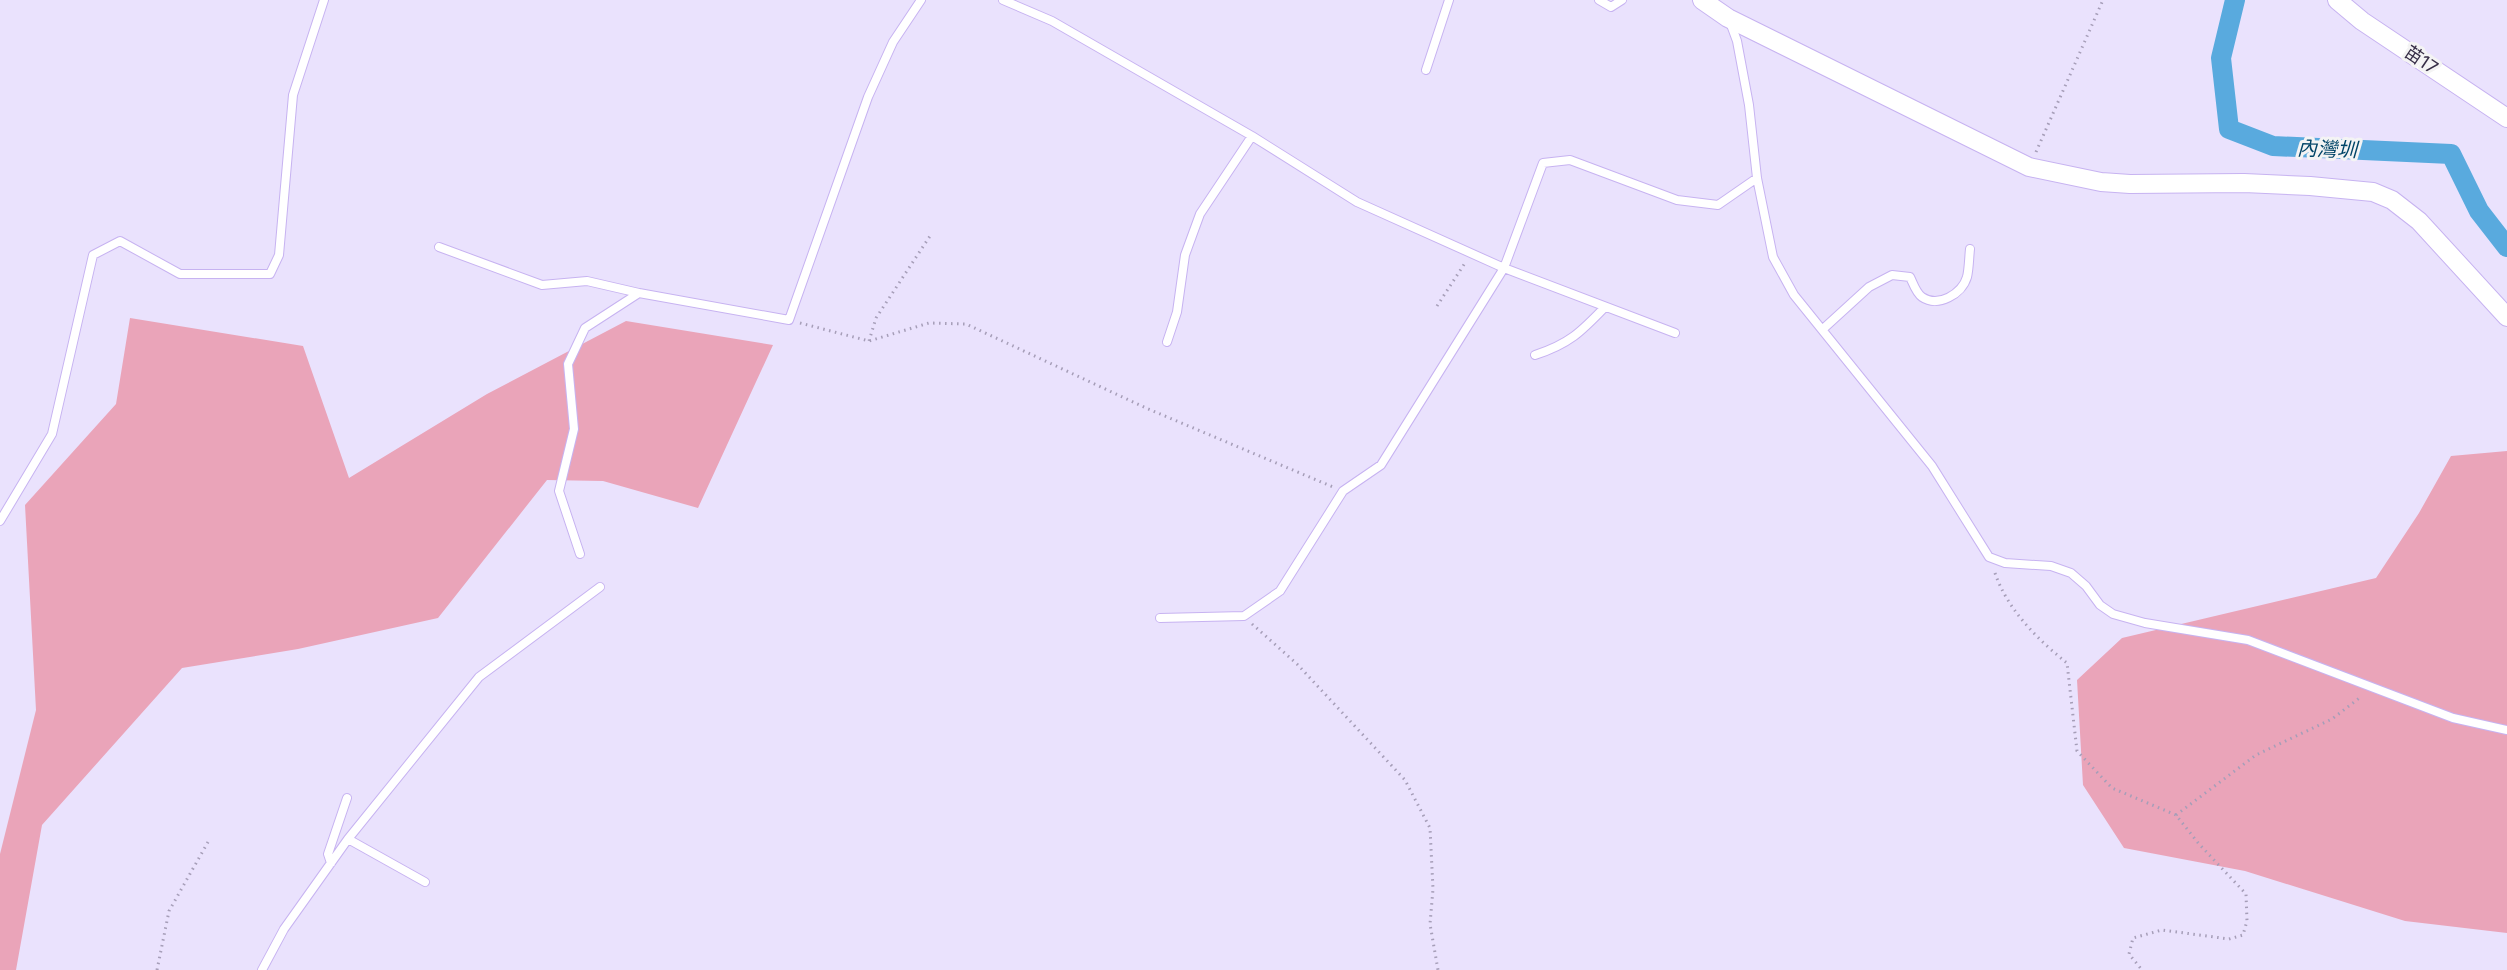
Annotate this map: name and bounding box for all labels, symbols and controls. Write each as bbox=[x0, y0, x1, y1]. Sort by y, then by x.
street label: 苗17 bbox=[2401, 41, 2442, 78]
water label: 內灣圳 bbox=[2297, 136, 2360, 162]

